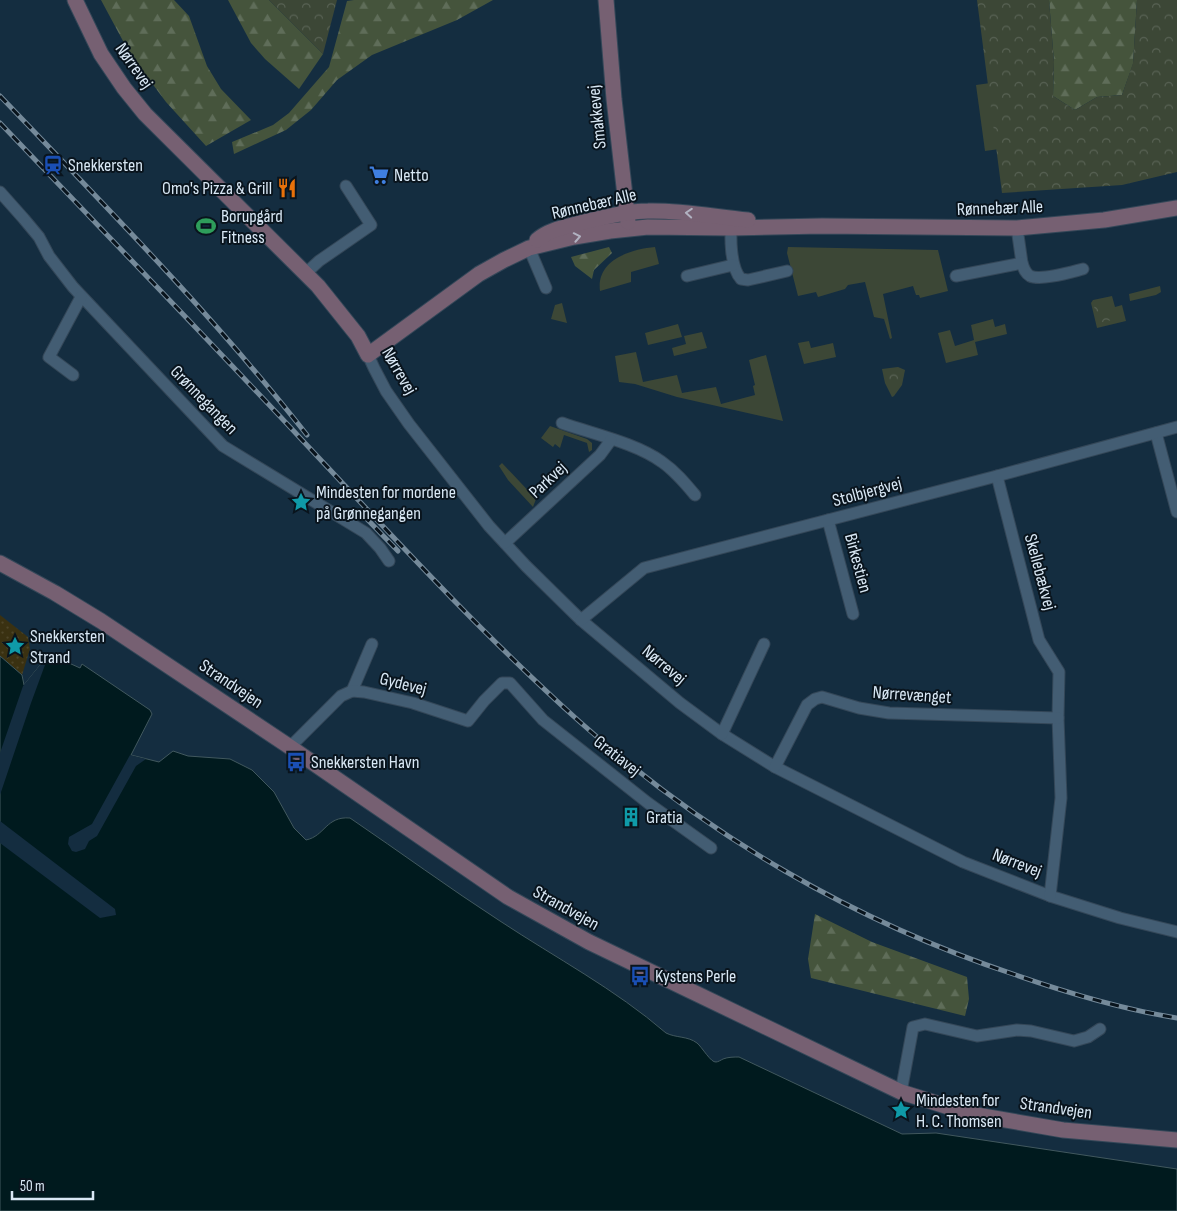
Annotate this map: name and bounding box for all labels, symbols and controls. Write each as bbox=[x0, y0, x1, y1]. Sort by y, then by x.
street label: Nørrevej bbox=[111, 39, 157, 93]
street label: Smakkevej bbox=[583, 84, 611, 150]
station icon: Snekkersten bbox=[42, 154, 64, 176]
place label: Snekkersten bbox=[68, 155, 143, 176]
supermarket icon: Netto bbox=[368, 164, 390, 186]
place label: Netto bbox=[394, 165, 429, 186]
restaurant icon: Omo's Pizza & Grill bbox=[276, 177, 298, 199]
place label: Omo's Pizza & Grill bbox=[162, 178, 272, 199]
street label: Rønnebær Alle bbox=[550, 184, 638, 224]
street label: Rønnebær Alle bbox=[956, 196, 1044, 220]
place label: Borupgård Fitness bbox=[221, 206, 283, 248]
one-way arrow bbox=[685, 207, 693, 218]
sports icon: Borupgård Fitness bbox=[195, 215, 217, 237]
one-way arrow bbox=[572, 232, 581, 242]
street label: Nørrevej bbox=[377, 344, 421, 398]
street label: Grønnegangen bbox=[166, 361, 242, 439]
street label: Parkvej bbox=[525, 457, 571, 503]
street label: Stolbjergvej bbox=[830, 473, 904, 511]
place label: Mindesten for mordene på Grønnegangen bbox=[316, 482, 456, 524]
place icon: Mindesten for mordene på Grønnegangen bbox=[290, 491, 312, 513]
street label: Birkestien bbox=[840, 531, 876, 595]
street label: Skellebækvej bbox=[1020, 532, 1060, 612]
place label: Snekkersten Strand bbox=[30, 626, 105, 668]
place icon: Snekkersten Strand bbox=[4, 635, 26, 657]
street label: Nørrevej bbox=[638, 641, 690, 689]
street label: Strandvejen bbox=[195, 655, 267, 713]
street label: Gydevej bbox=[377, 668, 429, 700]
street label: Nørrevænget bbox=[872, 682, 953, 708]
street label: Gratiavej bbox=[589, 731, 645, 781]
bus stop icon: Snekkersten Havn bbox=[285, 751, 307, 773]
place label: Snekkersten Havn bbox=[311, 752, 419, 773]
building icon: Gratia bbox=[620, 806, 642, 828]
place label: Gratia bbox=[646, 807, 683, 828]
street label: Nørrevej bbox=[989, 844, 1045, 882]
street label: Strandvejen bbox=[529, 881, 603, 935]
bus stop icon: Kystens Perle bbox=[629, 965, 651, 987]
place label: Kystens Perle bbox=[655, 966, 736, 987]
place label: Mindesten for H. C. Thomsen bbox=[916, 1090, 1002, 1132]
street label: Strandvejen bbox=[1019, 1093, 1093, 1123]
place icon: Mindesten for H. C. Thomsen bbox=[890, 1099, 912, 1121]
scale bar bbox=[12, 1168, 94, 1200]
text: 50 m bbox=[20, 1177, 45, 1196]

